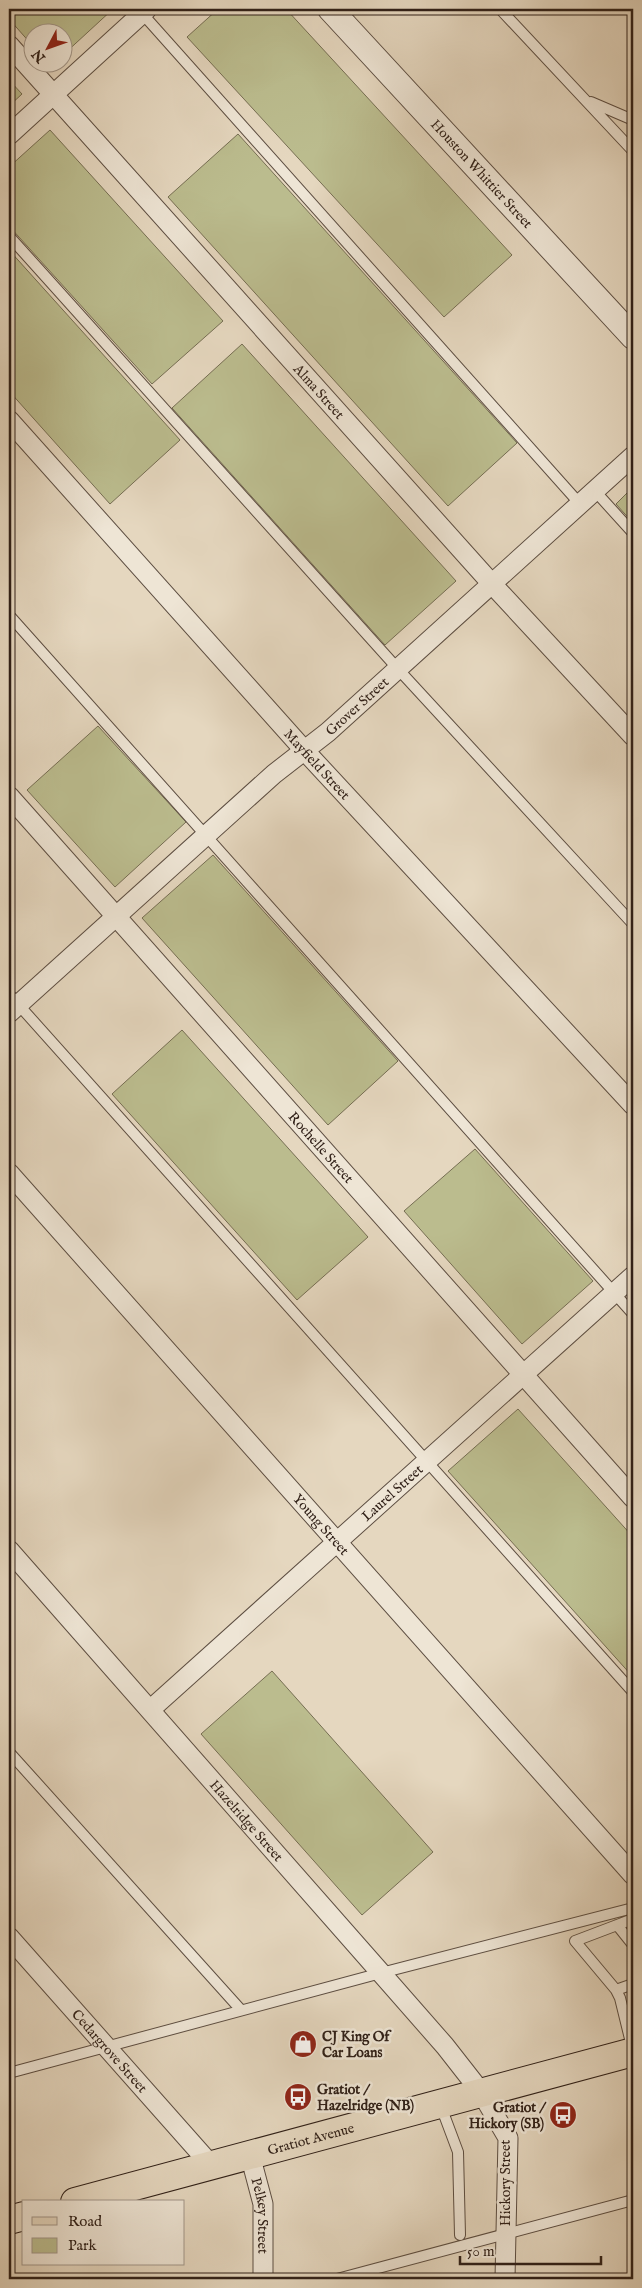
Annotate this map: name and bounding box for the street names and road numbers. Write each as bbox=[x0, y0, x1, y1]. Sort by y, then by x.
street label: Houston Whittier Street bbox=[426, 116, 536, 233]
street label: Alma Street bbox=[288, 360, 348, 423]
street label: Grover Street bbox=[322, 673, 393, 740]
street label: Mayfield Street bbox=[280, 726, 354, 804]
street label: Rochelle Street bbox=[284, 1108, 357, 1188]
street label: Laurel Street bbox=[358, 1461, 427, 1526]
street label: Young Street bbox=[288, 1490, 353, 1560]
street label: Hazelridge Street bbox=[205, 1776, 287, 1866]
street label: Cedargrove Street bbox=[67, 2006, 151, 2097]
street label: Gratiot Avenue bbox=[266, 2119, 357, 2160]
street label: Hickory Street bbox=[497, 2140, 515, 2226]
street label: Pelkey Street bbox=[246, 2176, 271, 2254]

